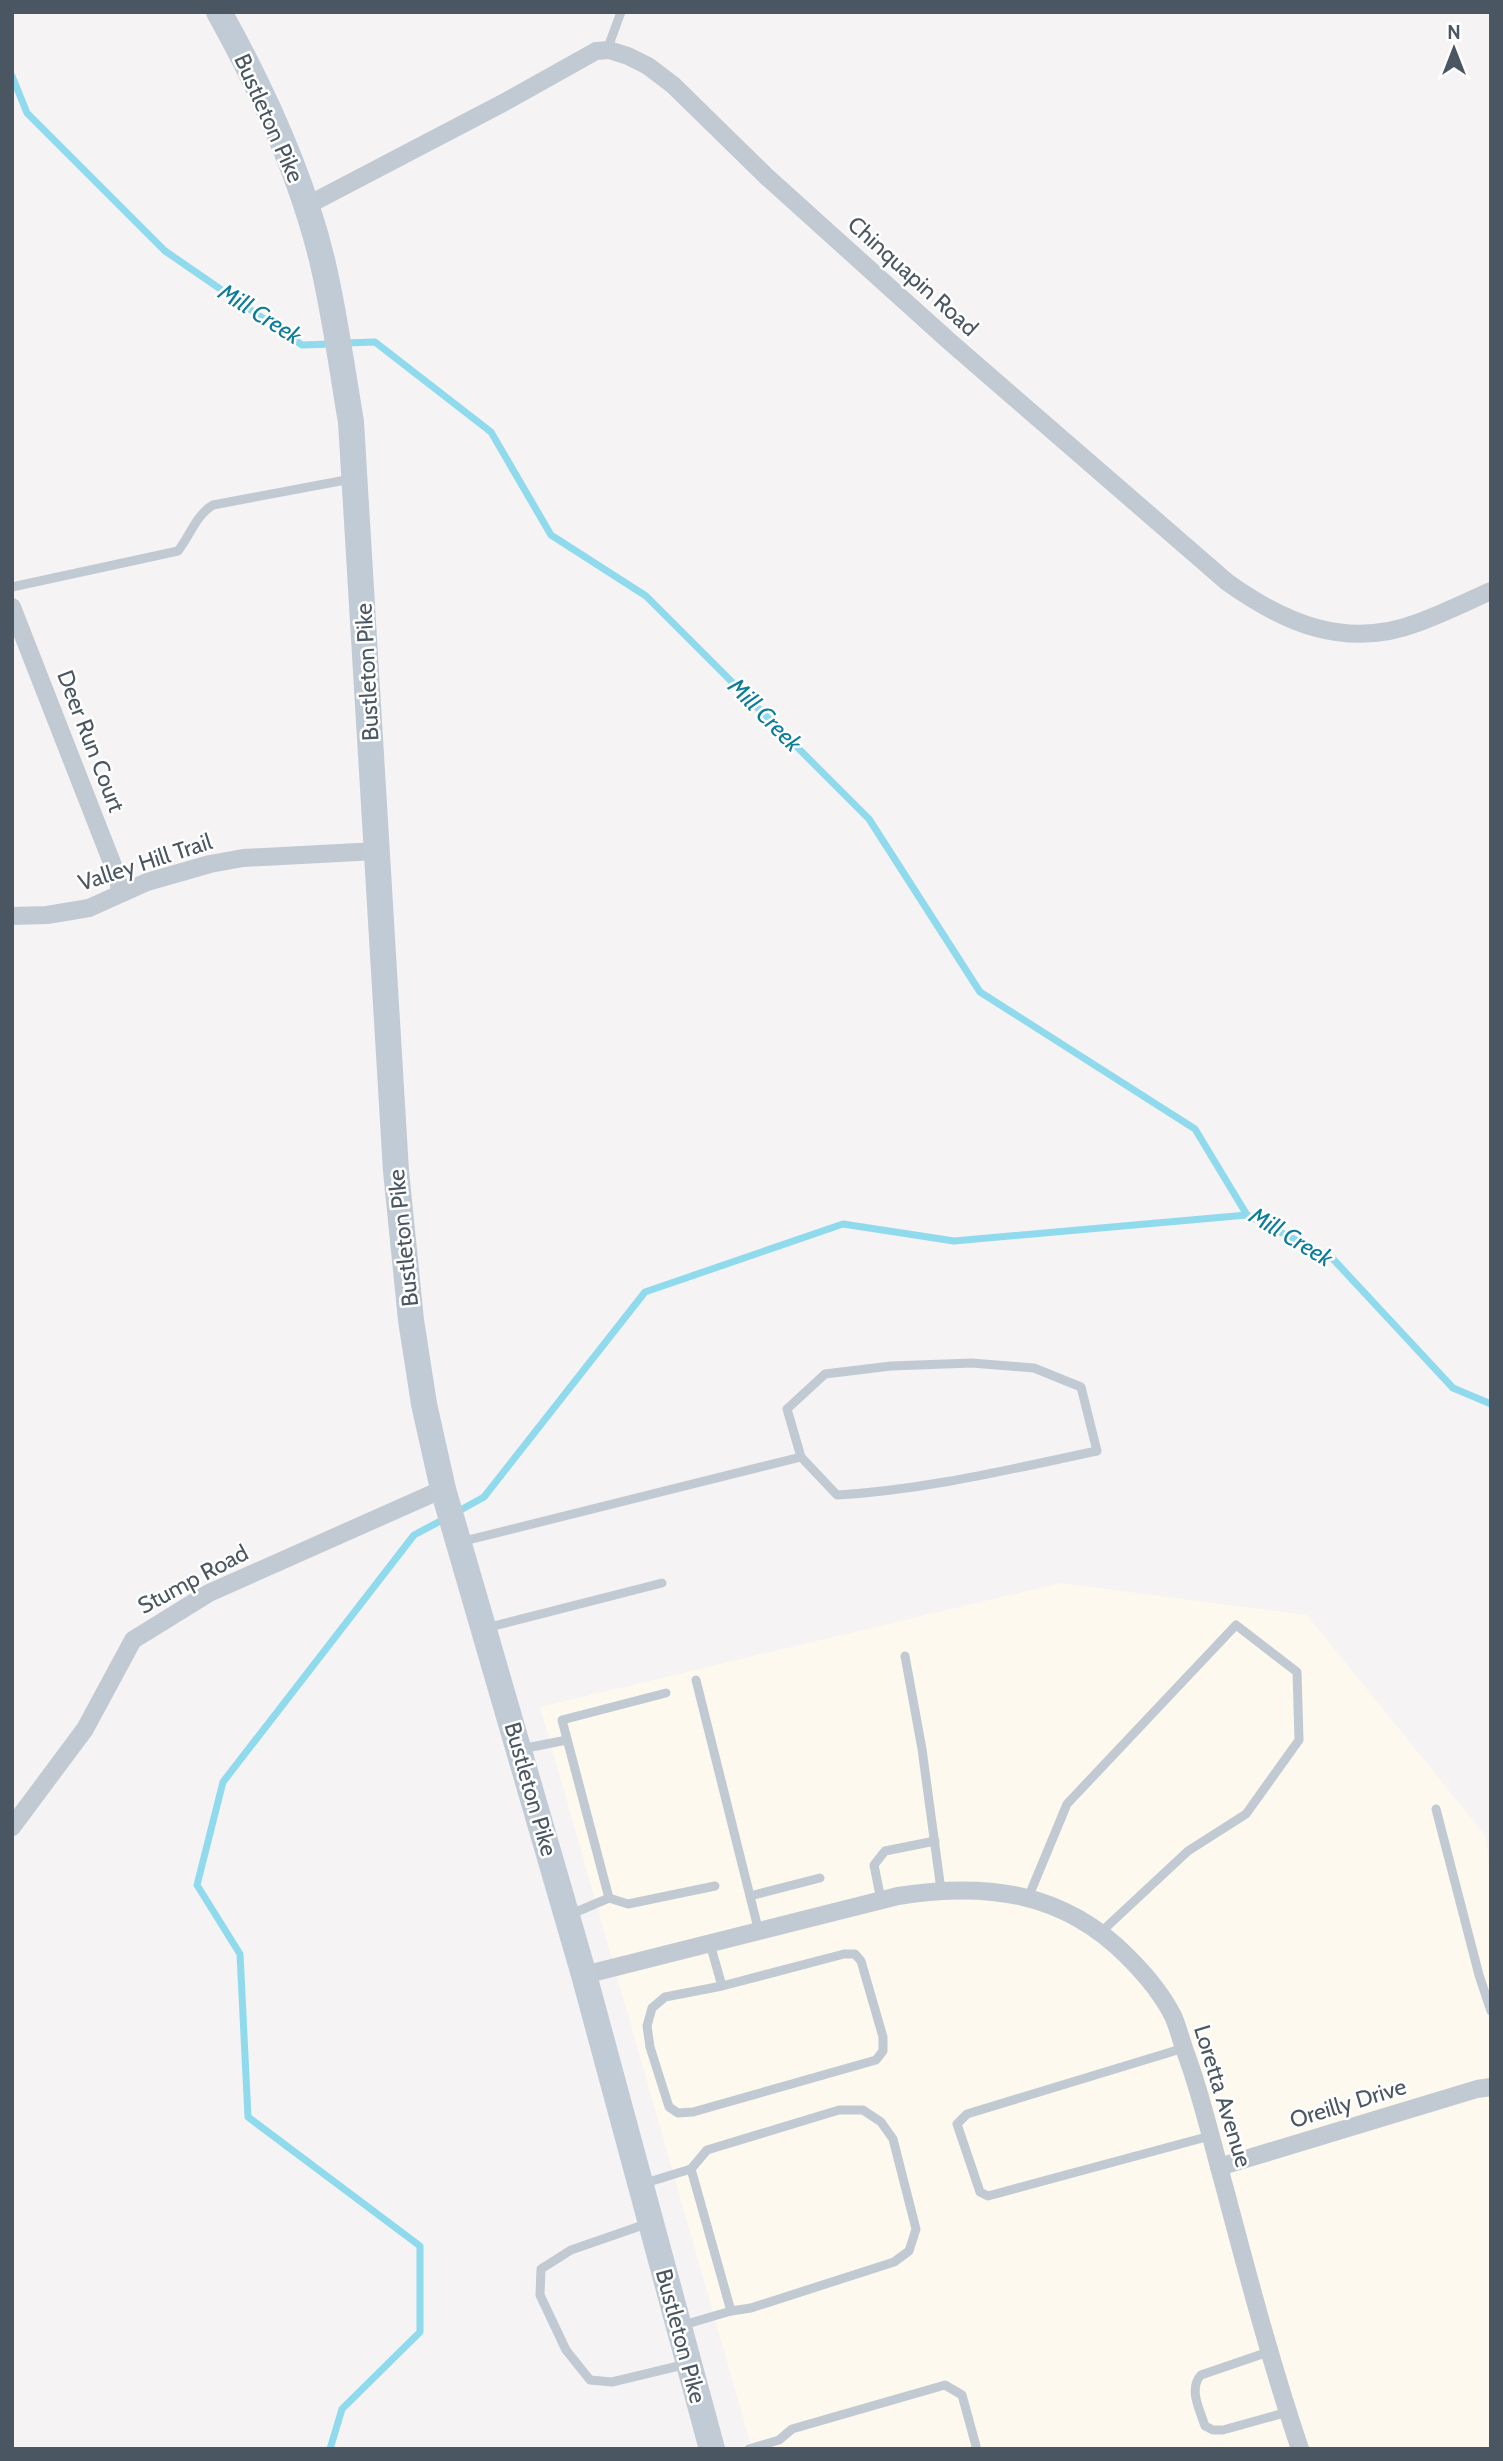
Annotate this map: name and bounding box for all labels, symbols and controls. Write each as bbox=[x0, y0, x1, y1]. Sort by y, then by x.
north arrow bbox=[1419, 14, 1489, 84]
text: N bbox=[1447, 21, 1461, 44]
street label: Bustleton Pike bbox=[228, 49, 310, 187]
street label: Chinquapin Road bbox=[842, 210, 984, 342]
water label: Mill Creek bbox=[213, 276, 308, 351]
street label: Bustleton Pike bbox=[349, 602, 385, 742]
street label: Deer Run Court bbox=[51, 666, 131, 816]
water label: Mill Creek bbox=[722, 671, 809, 758]
street label: Valley Hill Trail bbox=[75, 827, 216, 897]
street label: Bustleton Pike bbox=[382, 1168, 424, 1308]
water label: Mill Creek bbox=[1243, 1200, 1339, 1273]
street label: Stump Road bbox=[133, 1538, 253, 1620]
street label: Bustleton Pike bbox=[499, 1719, 564, 1859]
street label: Loretta Avenue bbox=[1188, 2021, 1258, 2171]
street label: Oreilly Drive bbox=[1286, 2072, 1410, 2134]
street label: Bustleton Pike bbox=[650, 2266, 712, 2406]

